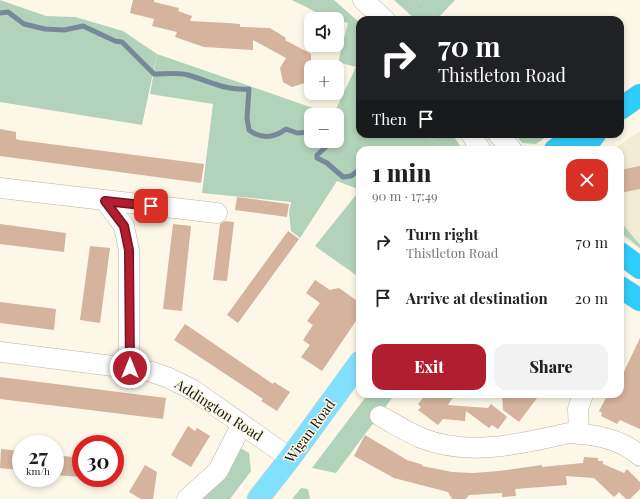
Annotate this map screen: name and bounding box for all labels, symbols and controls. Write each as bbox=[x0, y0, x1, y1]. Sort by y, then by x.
map controls bbox=[304, 12, 344, 148]
button: sound bbox=[304, 12, 344, 52]
text: 70 m bbox=[438, 27, 501, 64]
icon: right bbox=[372, 32, 424, 84]
button: + bbox=[304, 60, 344, 100]
text: Thistleton Road bbox=[438, 63, 566, 87]
button: − bbox=[304, 108, 344, 148]
icon: arrive bbox=[415, 108, 437, 130]
text: Then bbox=[372, 109, 407, 129]
text: 1 min bbox=[372, 156, 431, 188]
button: close bbox=[566, 159, 608, 201]
text: 90 m · 17:49 bbox=[372, 187, 438, 204]
pin bbox=[134, 189, 168, 223]
icon: arrive bbox=[140, 195, 162, 217]
text: Turn right bbox=[406, 224, 479, 244]
icon: right bbox=[372, 231, 394, 253]
text: 70 m bbox=[576, 232, 608, 252]
text: Thistleton Road bbox=[406, 244, 498, 261]
icon: arrive bbox=[372, 287, 394, 309]
text: Arrive at destination bbox=[406, 288, 548, 308]
text: 20 m bbox=[575, 288, 608, 308]
button: Exit bbox=[372, 344, 486, 390]
button: Share bbox=[494, 344, 608, 390]
position arrow bbox=[109, 347, 151, 389]
street label: Addington Road bbox=[171, 374, 267, 445]
street label: Wigan Road bbox=[279, 395, 339, 467]
speed limit sign: 30 bbox=[72, 435, 124, 487]
text: 27 bbox=[28, 442, 48, 469]
text: km/h bbox=[26, 464, 50, 478]

